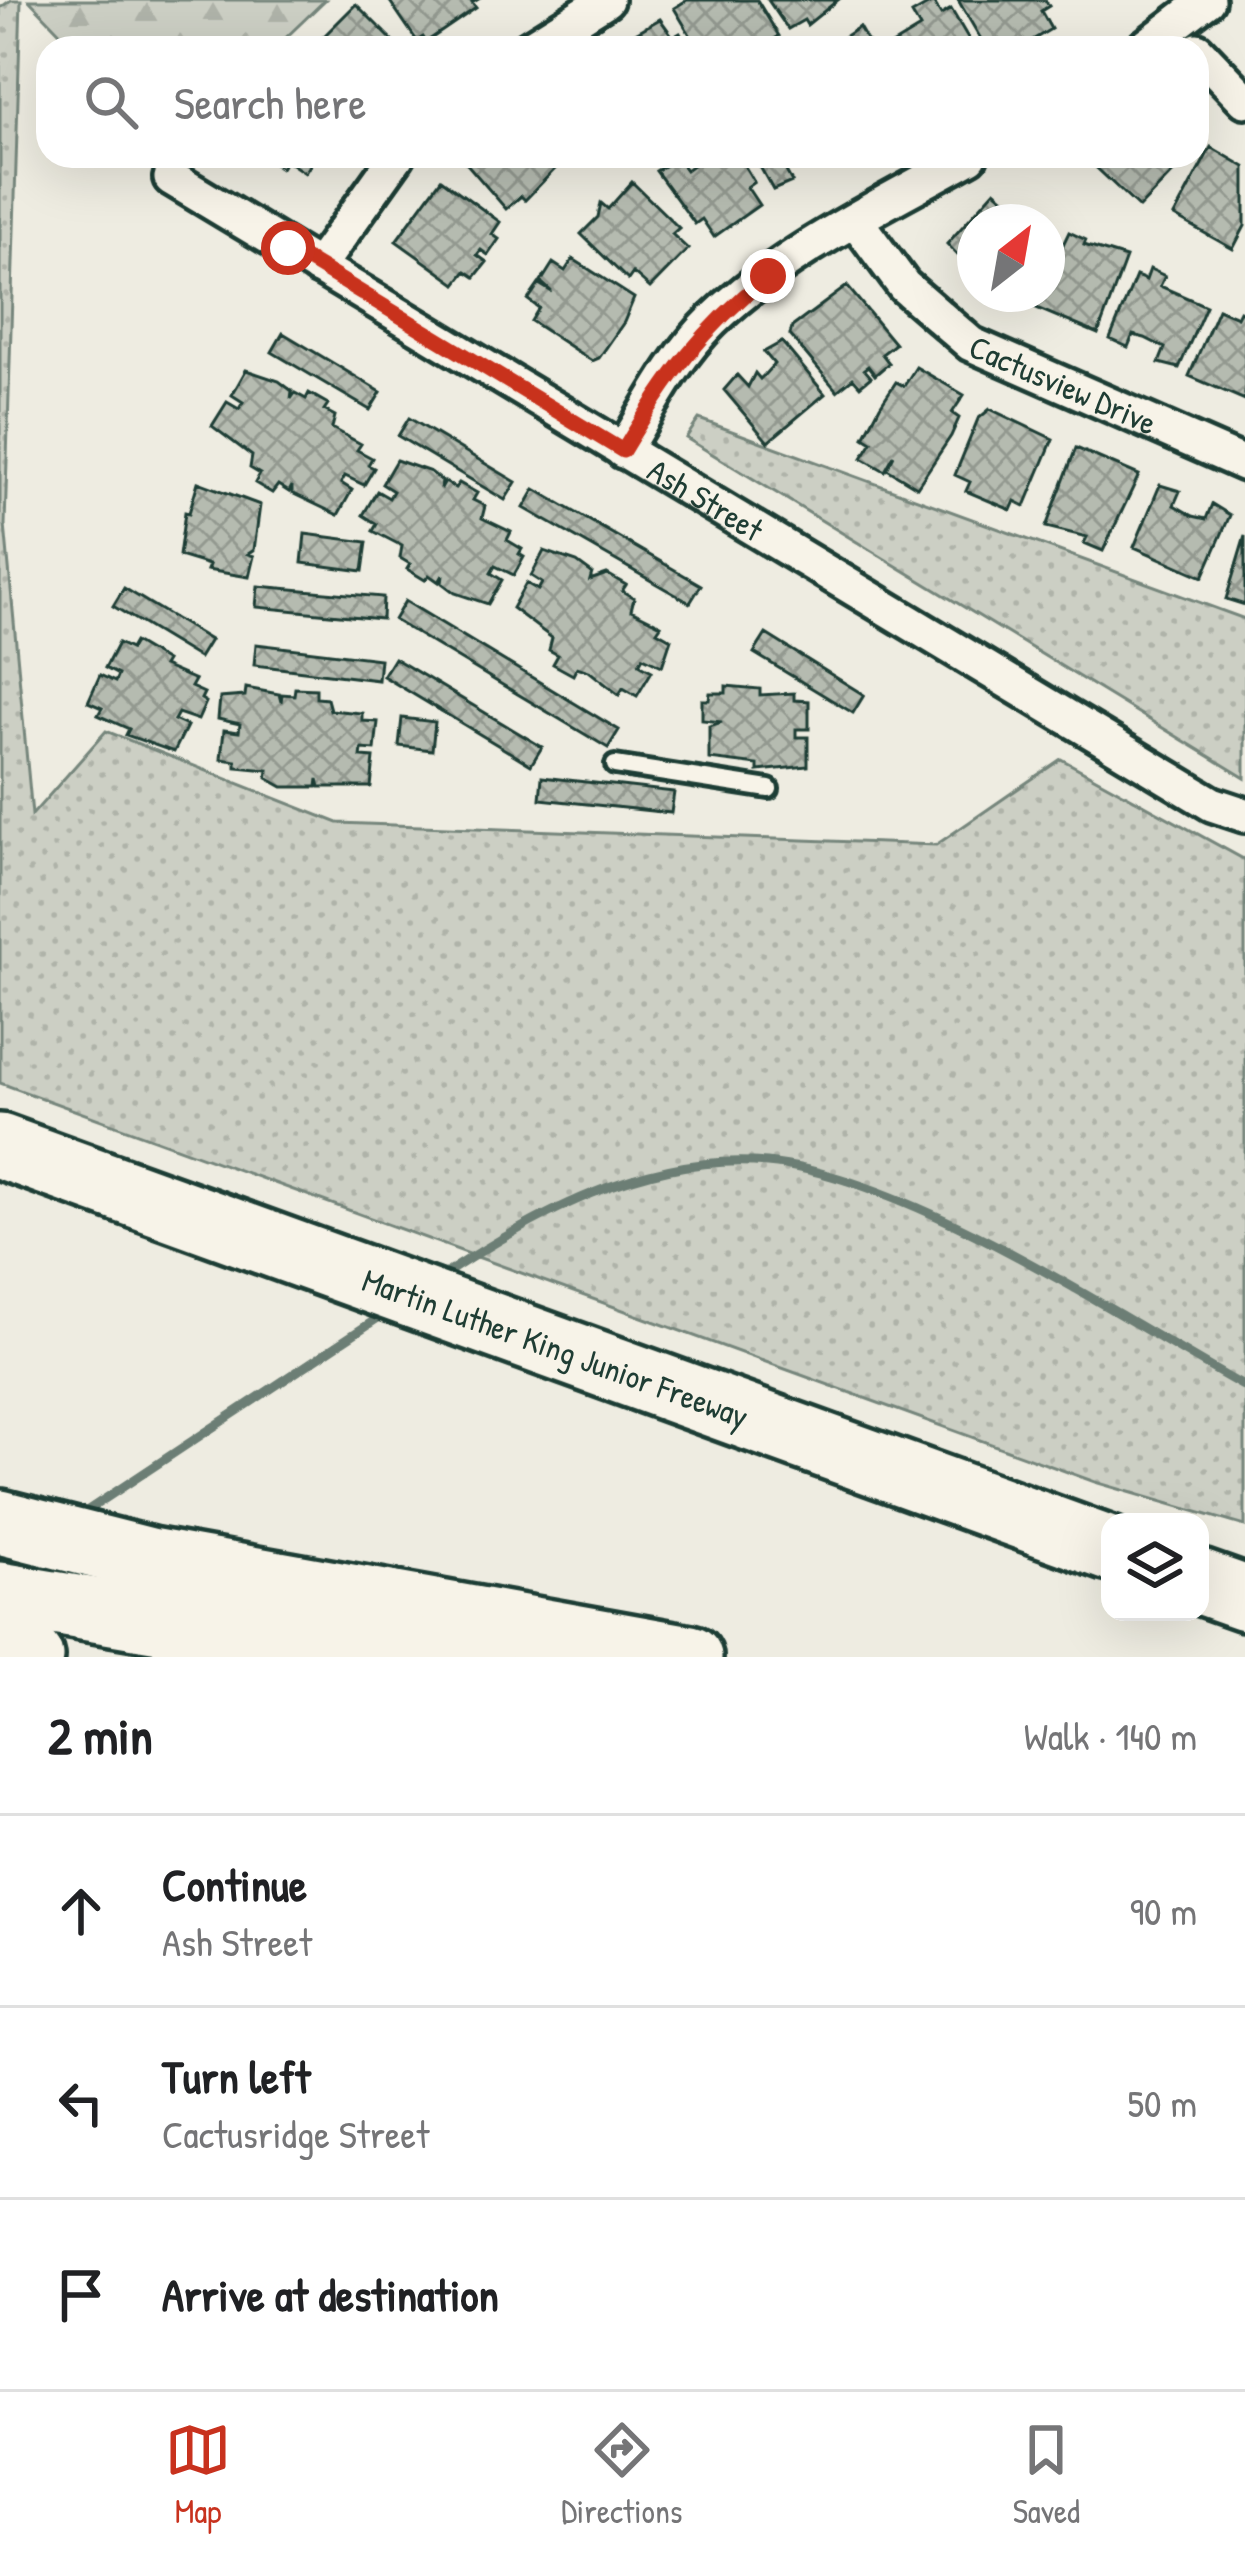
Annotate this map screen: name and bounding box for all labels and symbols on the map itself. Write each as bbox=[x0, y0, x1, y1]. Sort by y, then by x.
north arrow bbox=[957, 204, 1065, 312]
route start bbox=[261, 221, 315, 275]
route end bbox=[741, 249, 795, 303]
street label: Cactusview Drive bbox=[963, 324, 1164, 445]
street label: Ash Street bbox=[640, 448, 772, 552]
street label: Martin Luther King Junior Freeway bbox=[356, 1257, 755, 1439]

